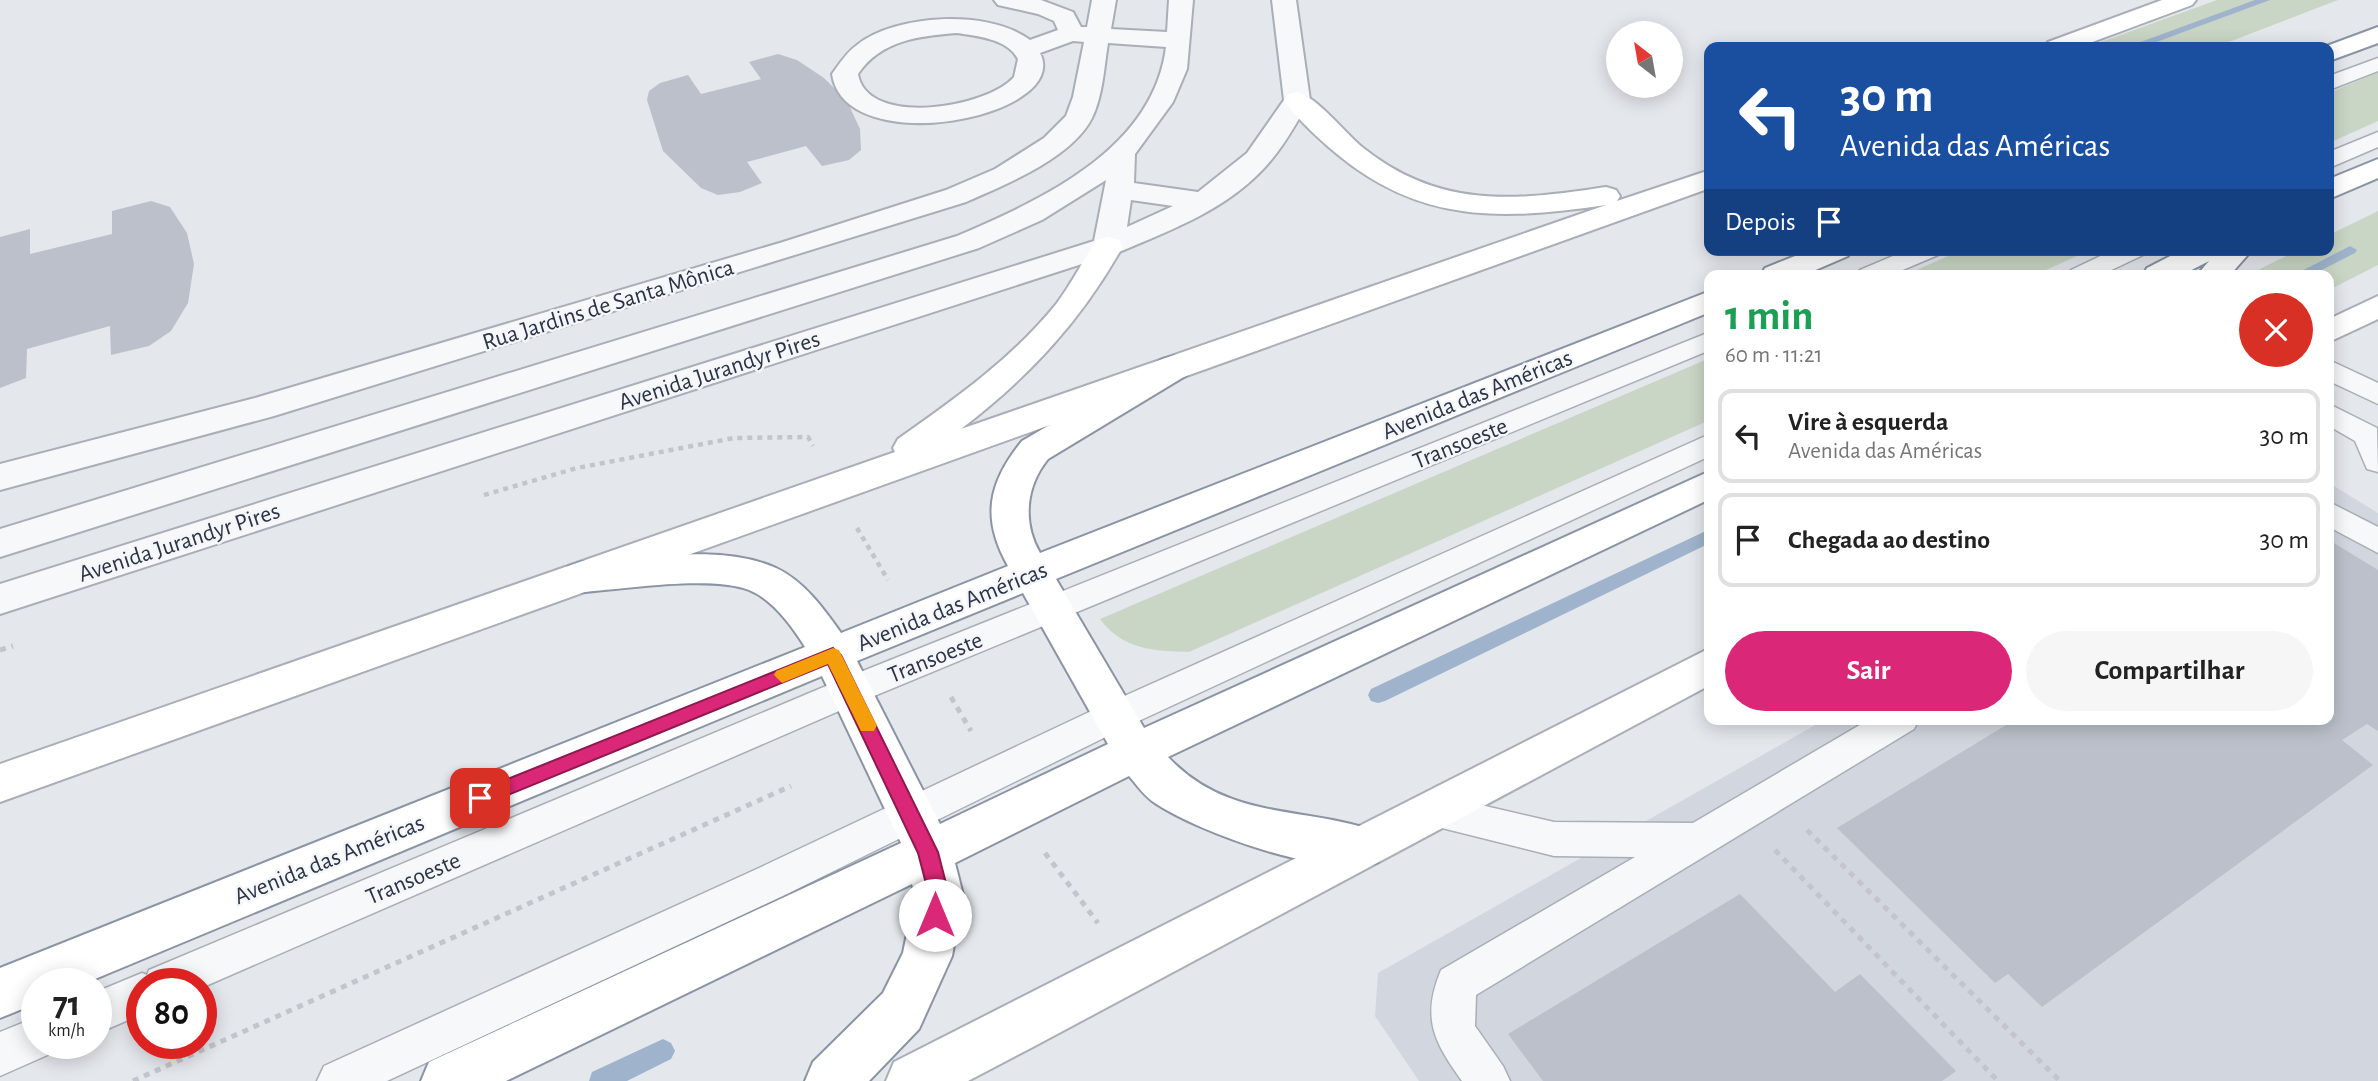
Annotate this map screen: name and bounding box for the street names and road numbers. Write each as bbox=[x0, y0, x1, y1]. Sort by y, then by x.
street label: Rua Jardins de Santa Mônica bbox=[480, 255, 737, 355]
street label: Avenida Jurandyr Pires bbox=[616, 327, 823, 415]
street label: Avenida das Américas bbox=[1379, 346, 1576, 444]
street label: Transoeste bbox=[1410, 414, 1511, 474]
street label: Avenida Jurandyr Pires bbox=[76, 499, 283, 587]
street label: Avenida das Américas bbox=[854, 558, 1051, 656]
street label: Transoeste bbox=[885, 628, 986, 688]
street label: Avenida das Américas bbox=[231, 811, 428, 909]
street label: Transoeste bbox=[363, 848, 464, 909]

